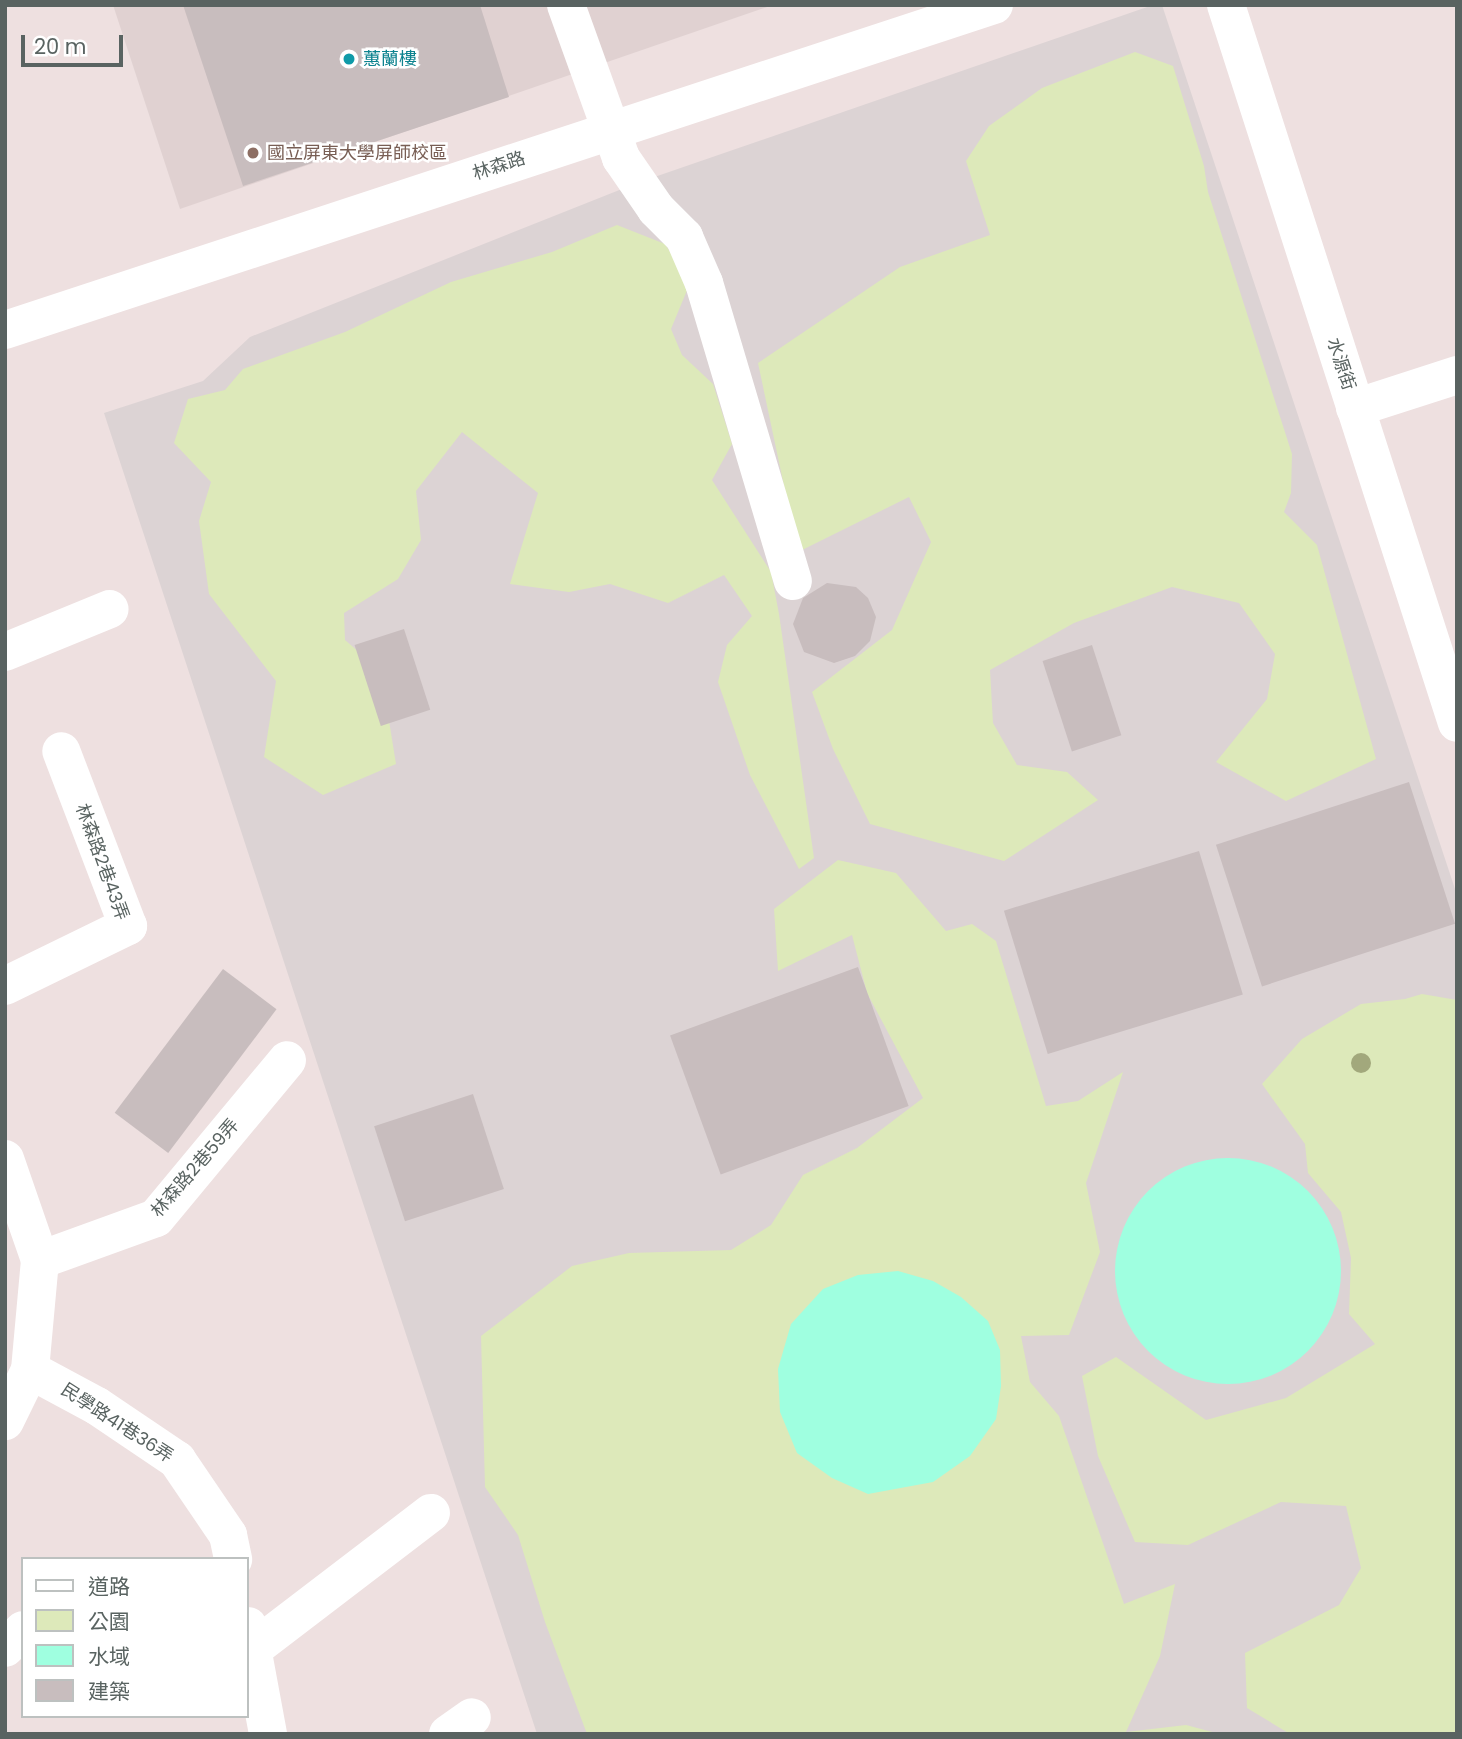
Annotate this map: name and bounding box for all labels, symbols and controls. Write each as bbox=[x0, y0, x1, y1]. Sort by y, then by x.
scale bar bbox=[24, 21, 126, 65]
text: 20 m bbox=[34, 32, 87, 61]
place label: 蕙蘭樓 bbox=[363, 48, 417, 70]
marker: 蕙蘭樓 bbox=[341, 51, 357, 67]
place label: 國立屏東大學屏師校區 bbox=[267, 142, 447, 164]
marker: 國立屏東大學屏師校區 bbox=[245, 145, 261, 161]
street label: 林森路 bbox=[470, 147, 528, 185]
street label: 水源街 bbox=[1322, 335, 1360, 393]
street label: 林森路2巷43弄 bbox=[71, 801, 133, 923]
street label: 林森路2巷59弄 bbox=[147, 1115, 243, 1221]
street label: 民學路41巷36弄 bbox=[57, 1379, 177, 1467]
legend bbox=[21, 1557, 248, 1718]
text: 道路 bbox=[88, 1572, 130, 1601]
text: 公園 bbox=[88, 1607, 130, 1636]
text: 水域 bbox=[88, 1642, 130, 1671]
text: 建築 bbox=[88, 1677, 130, 1706]

